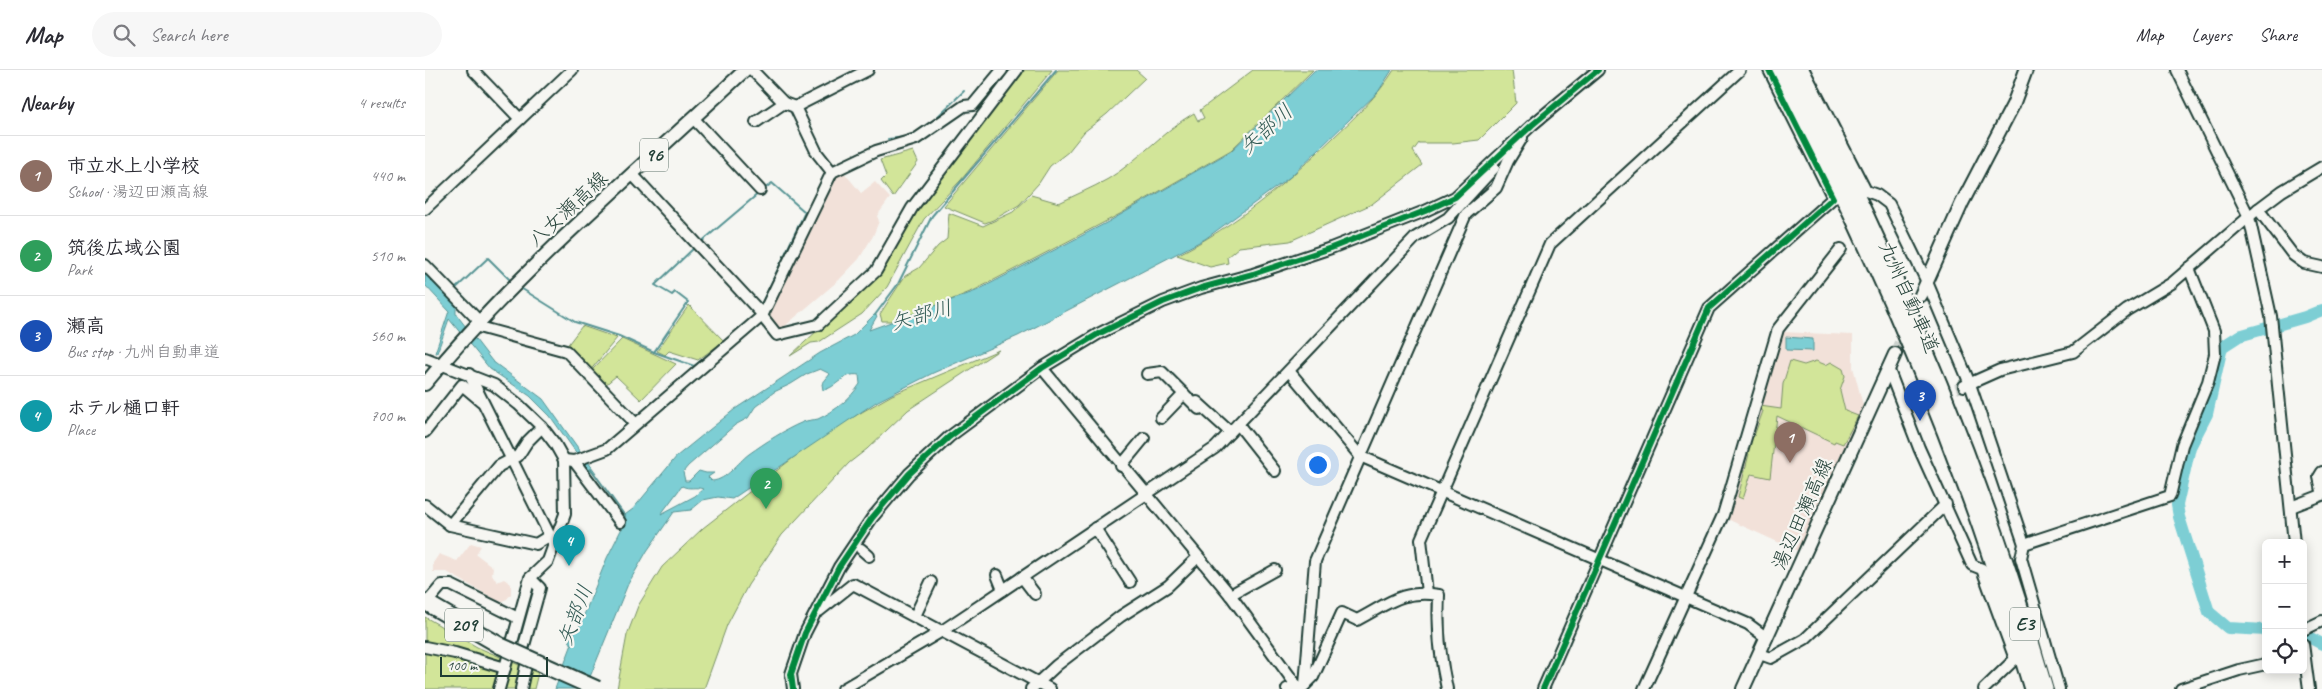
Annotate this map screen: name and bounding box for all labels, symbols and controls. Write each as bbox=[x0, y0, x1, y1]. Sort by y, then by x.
search box bbox=[92, 12, 442, 57]
text: Map bbox=[25, 20, 62, 50]
icon: search bbox=[110, 21, 138, 49]
text: Search here bbox=[150, 23, 228, 47]
text: Map bbox=[2136, 24, 2164, 46]
text: Layers bbox=[2192, 24, 2231, 46]
text: Share bbox=[2259, 24, 2297, 46]
text: Nearby bbox=[20, 90, 73, 116]
text: 4 results bbox=[358, 93, 405, 113]
water label: 矢部川 bbox=[1234, 98, 1298, 160]
road number: 96 bbox=[640, 138, 668, 172]
text: 市立水上小学校 bbox=[67, 154, 200, 178]
text: 1 bbox=[32, 166, 40, 186]
text: 440 m bbox=[371, 166, 405, 186]
street label: 八女瀬高線 bbox=[523, 166, 613, 252]
text: School · 湯辺田瀬高線 bbox=[67, 182, 208, 202]
text: 筑後広域公園 bbox=[67, 236, 181, 260]
street label: 九州自動車道 bbox=[1873, 237, 1945, 357]
text: 2 bbox=[32, 246, 40, 266]
text: 510 m bbox=[371, 246, 405, 266]
text: Park bbox=[67, 260, 92, 280]
water label: 矢部川 bbox=[887, 294, 955, 336]
text: 瀬高 bbox=[67, 314, 105, 338]
text: 3 bbox=[32, 326, 40, 346]
text: 560 m bbox=[371, 326, 405, 346]
text: Bus stop · 九州自動車道 bbox=[67, 342, 220, 362]
pin: 3 bbox=[1904, 380, 1936, 421]
text: ホテル樋口軒 bbox=[67, 396, 180, 420]
text: 4 bbox=[32, 406, 40, 426]
text: 700 m bbox=[371, 406, 405, 426]
text: Place bbox=[67, 420, 95, 440]
pin: 1 bbox=[1774, 422, 1806, 463]
your location bbox=[1305, 452, 1331, 478]
street label: 湯辺田瀬高線 bbox=[1766, 454, 1838, 574]
pin: 2 bbox=[750, 468, 782, 509]
pin: 4 bbox=[553, 525, 585, 566]
map controls bbox=[2262, 539, 2307, 674]
button: + bbox=[2262, 539, 2307, 584]
water label: 矢部川 bbox=[552, 581, 598, 649]
button: − bbox=[2262, 584, 2307, 629]
road number: 209 bbox=[445, 608, 483, 642]
road number: E3 bbox=[2010, 608, 2040, 640]
button: locate bbox=[2262, 629, 2307, 674]
scale bar bbox=[440, 654, 547, 677]
text: 100 m bbox=[447, 657, 477, 674]

